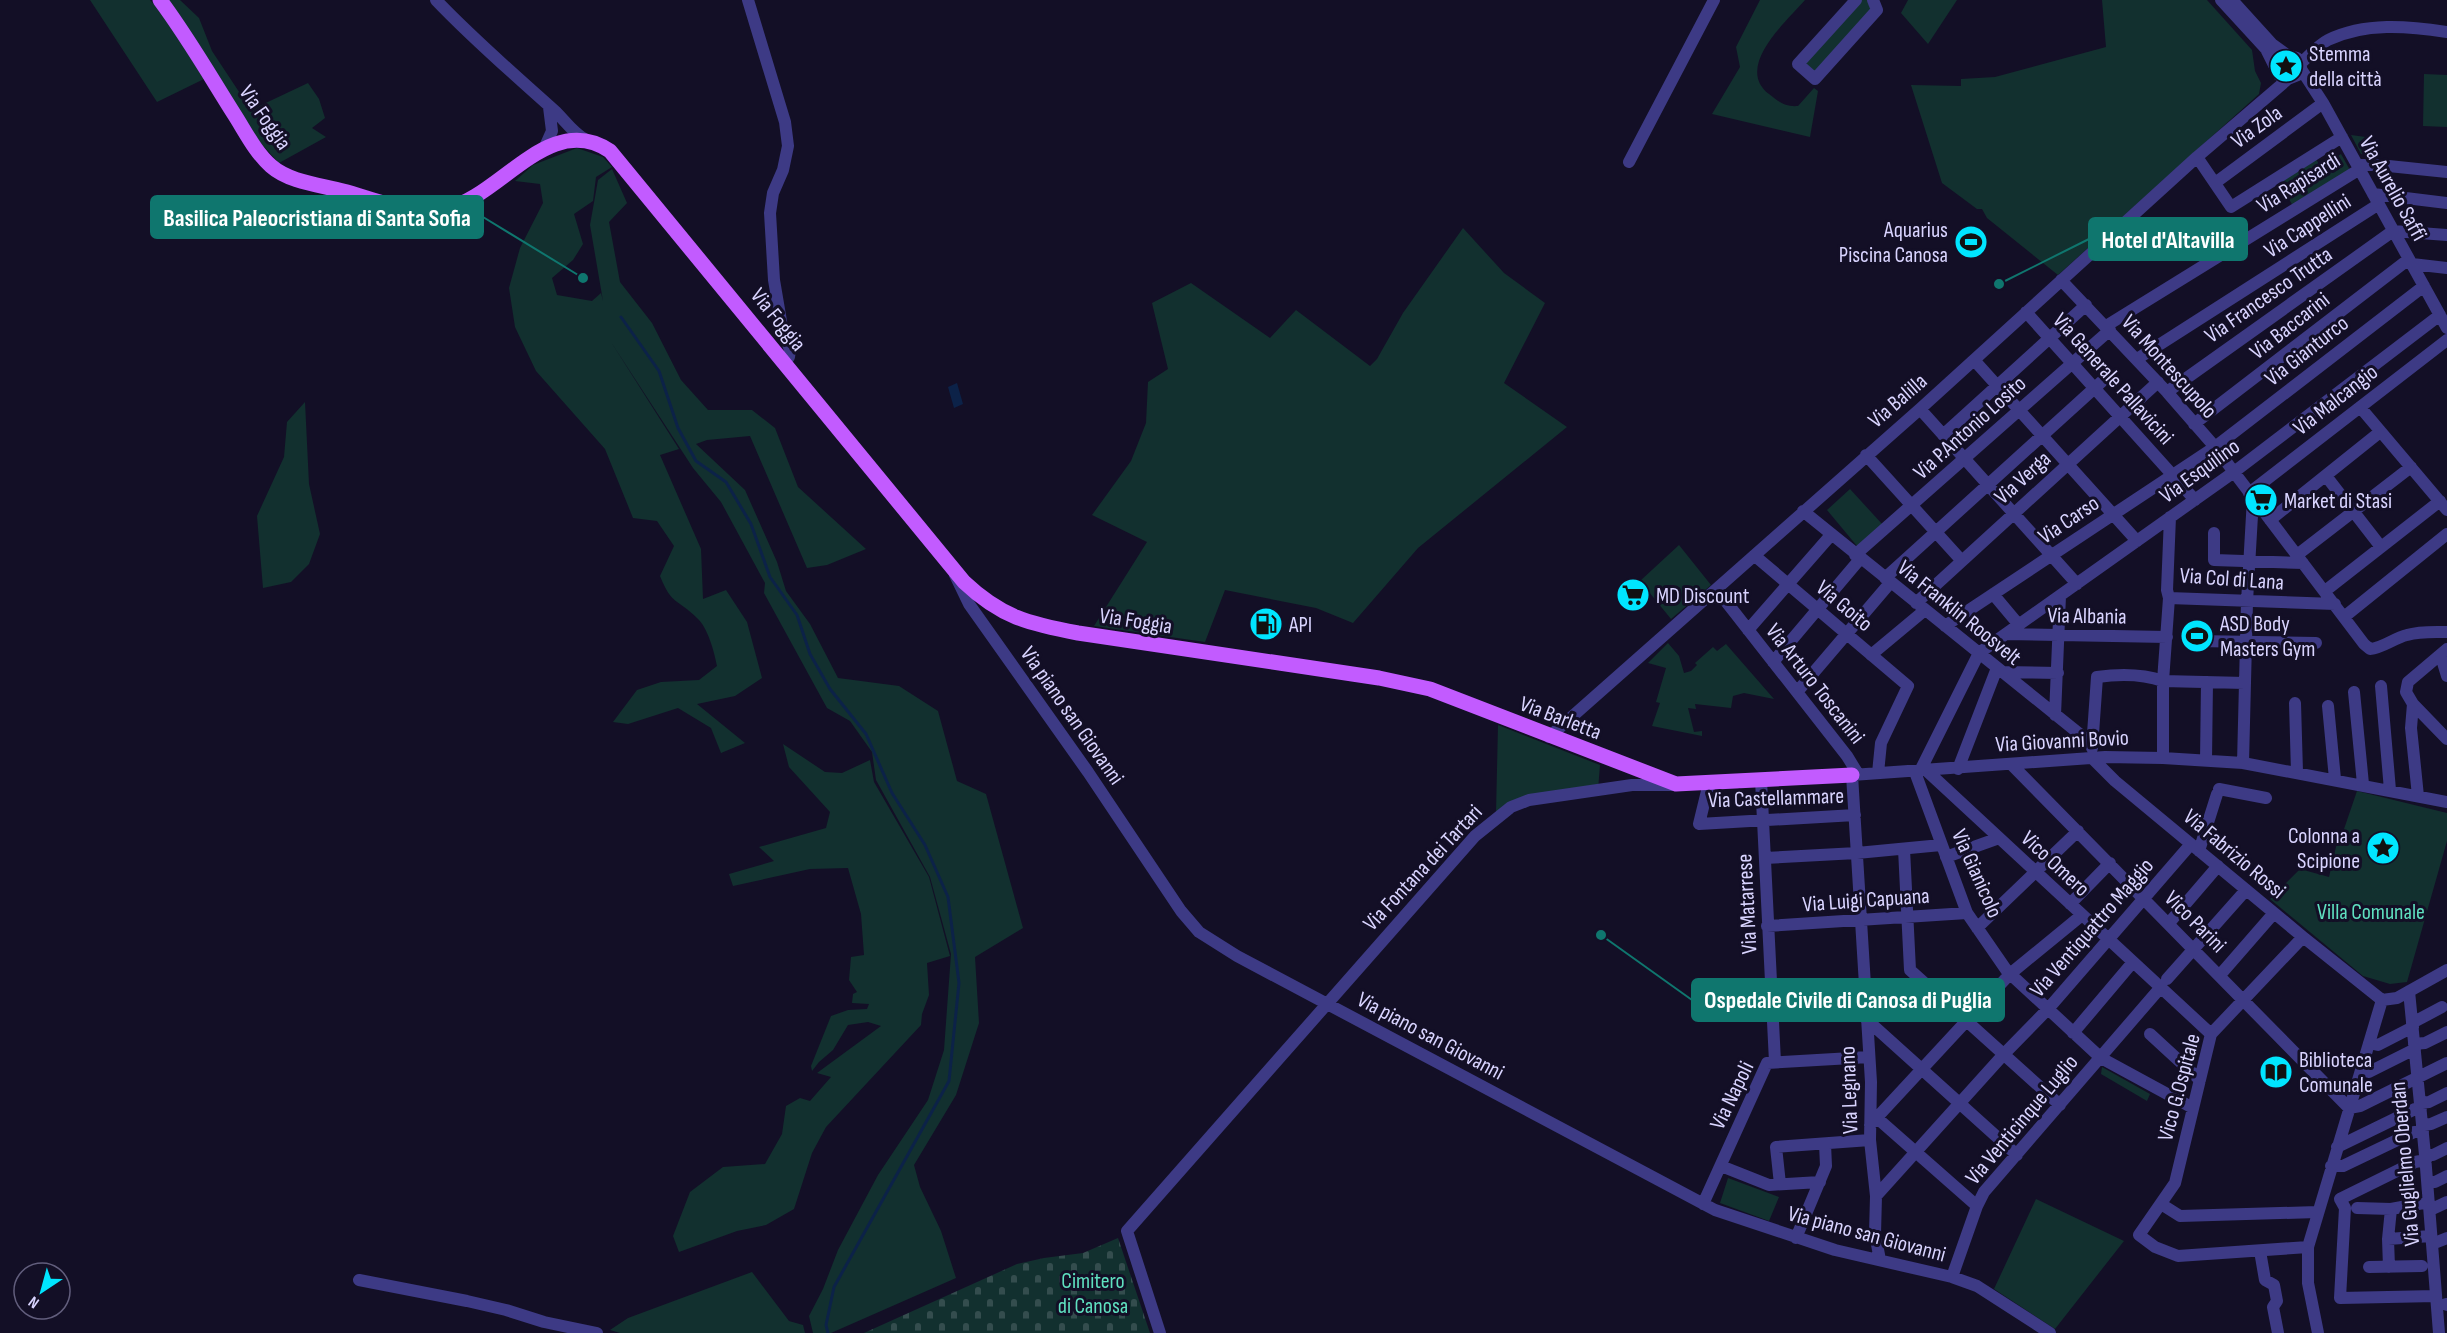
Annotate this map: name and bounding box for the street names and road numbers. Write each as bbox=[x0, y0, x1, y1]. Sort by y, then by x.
street label: Via Foggia bbox=[233, 80, 297, 156]
street label: Via Zola bbox=[2226, 100, 2288, 155]
street label: Via Aurelio Saffi bbox=[2353, 132, 2432, 246]
street label: Via Rapisardi bbox=[2252, 147, 2345, 219]
street label: Via Cappellini bbox=[2259, 188, 2356, 264]
street label: Via Francesco Trutta bbox=[2200, 241, 2338, 349]
street label: Via Foggia bbox=[744, 283, 811, 357]
street label: Via Baccarini bbox=[2245, 287, 2335, 366]
street label: Via Generale Pallavicini bbox=[2047, 308, 2179, 450]
street label: Via Montescupolo bbox=[2115, 309, 2223, 425]
street label: Via Gianturco bbox=[2260, 310, 2354, 392]
street label: Via Malcangio bbox=[2288, 359, 2384, 442]
street label: Via Balilla bbox=[1863, 368, 1933, 434]
street label: Via P.Antonio Losito bbox=[1908, 370, 2032, 486]
street label: Via Esquilino bbox=[2155, 433, 2245, 509]
street label: Via Verga bbox=[1989, 446, 2057, 510]
street label: Via Carso bbox=[2033, 490, 2104, 550]
street label: Via Franklin Roosvelt bbox=[1891, 555, 2027, 672]
street label: Via Col di Lana bbox=[2179, 562, 2285, 597]
street label: Via Goito bbox=[1810, 575, 1878, 638]
street label: Via Foggia bbox=[1098, 602, 1174, 641]
street label: Via Albania bbox=[2047, 602, 2127, 631]
street label: Via Arturo Toscanini bbox=[1759, 618, 1870, 750]
street label: Via piano san Giovanni bbox=[1014, 642, 1129, 790]
street label: Via Barletta bbox=[1516, 691, 1605, 746]
street label: Via Giovanni Bovio bbox=[1995, 725, 2129, 758]
street label: Via Castellammare bbox=[1708, 783, 1845, 814]
street label: Via Fontana dei Tartari bbox=[1358, 799, 1488, 937]
street label: Via Fabrizio Rossi bbox=[2177, 804, 2291, 905]
street label: Via Gianicolo bbox=[1945, 825, 2008, 922]
street label: Vico Omero bbox=[2015, 825, 2095, 903]
street label: Via Matarrese bbox=[1731, 853, 1764, 955]
street label: Via Ventiquattro Maggio bbox=[2024, 853, 2160, 1003]
street label: Via Luigi Capuana bbox=[1802, 883, 1930, 918]
street label: Vico Parini bbox=[2158, 885, 2232, 959]
street label: Via piano san Giovanni bbox=[1352, 986, 1508, 1086]
street label: Vico G.Ospitale bbox=[2152, 1031, 2207, 1144]
street label: Via Legnano bbox=[1834, 1046, 1865, 1134]
street label: Via Venticinque Luglio bbox=[1960, 1050, 2084, 1190]
street label: Via Napoli bbox=[1704, 1057, 1760, 1134]
street label: Via Guglielmo Oberdan bbox=[2385, 1080, 2426, 1247]
street label: Via piano san Giovanni bbox=[1785, 1200, 1949, 1269]

